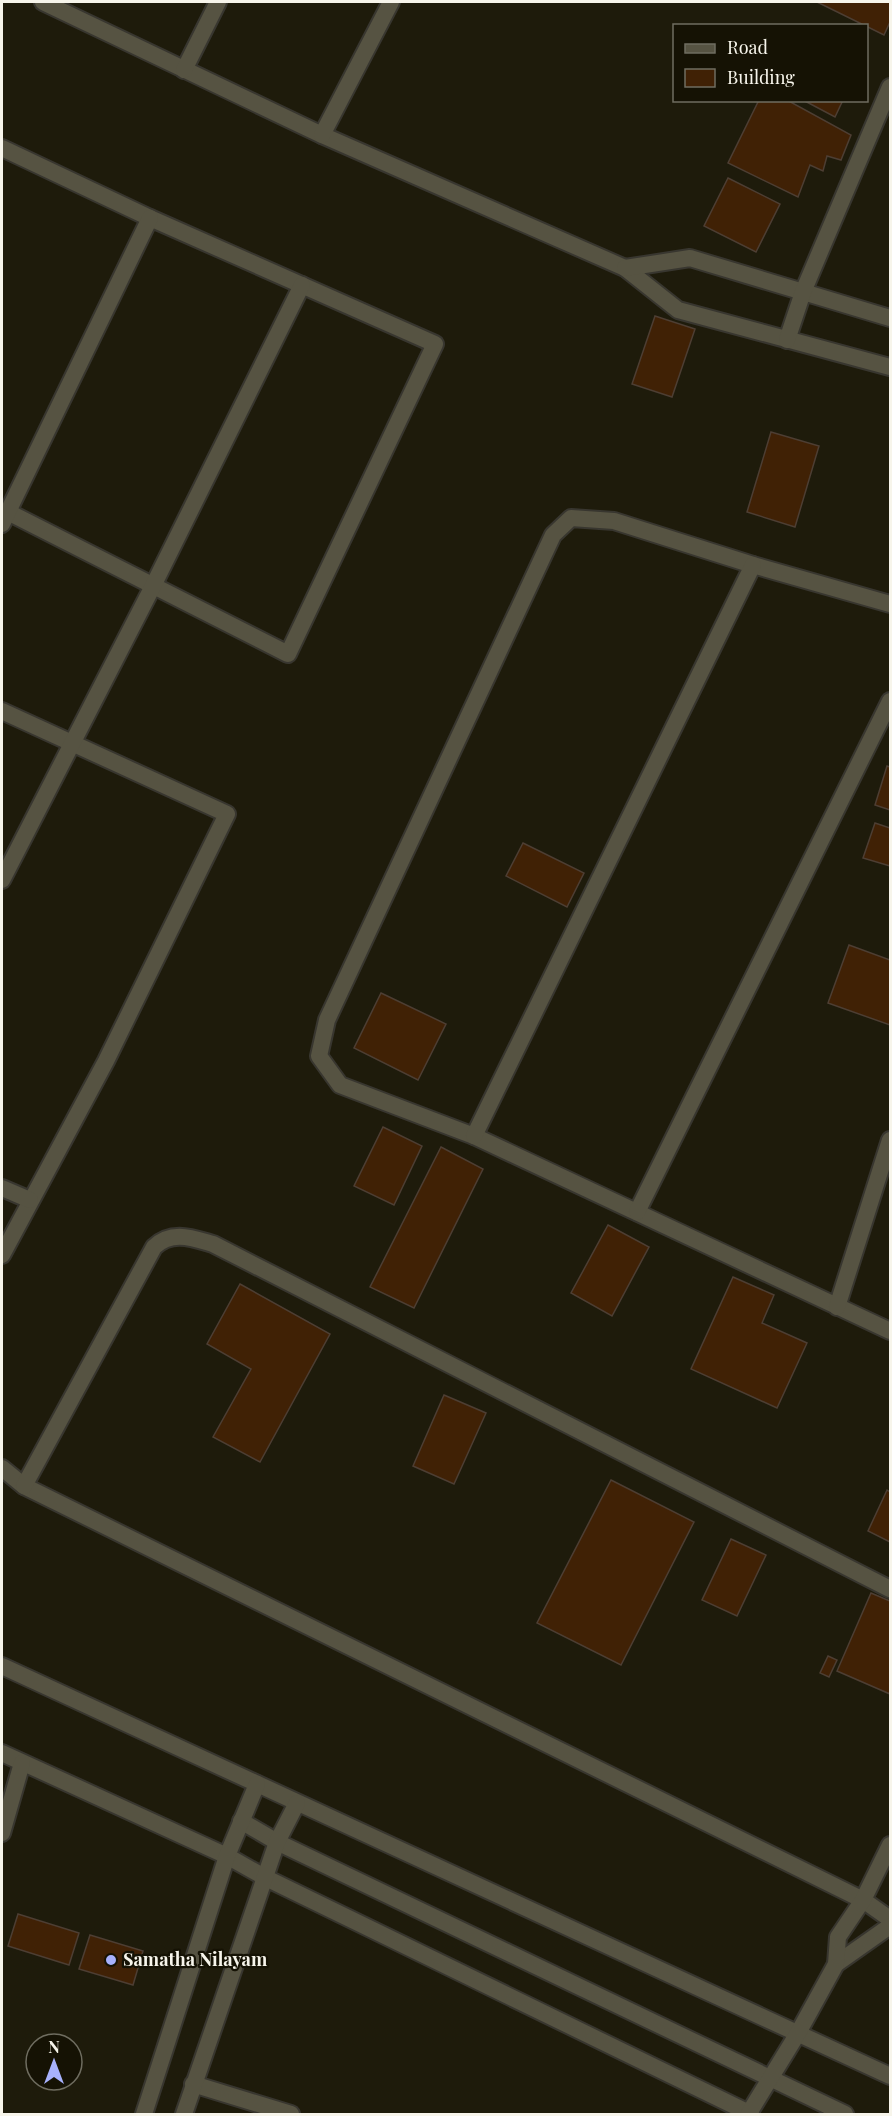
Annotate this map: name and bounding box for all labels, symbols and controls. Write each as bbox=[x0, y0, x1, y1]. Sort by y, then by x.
legend bbox=[673, 24, 868, 102]
text: Road bbox=[727, 35, 768, 59]
text: Building bbox=[727, 65, 795, 89]
place label: Samatha Nilayam bbox=[123, 1947, 268, 1971]
marker: Samatha Nilayam bbox=[104, 1953, 118, 1967]
north arrow bbox=[24, 2032, 84, 2092]
text: N bbox=[48, 2036, 60, 2057]

